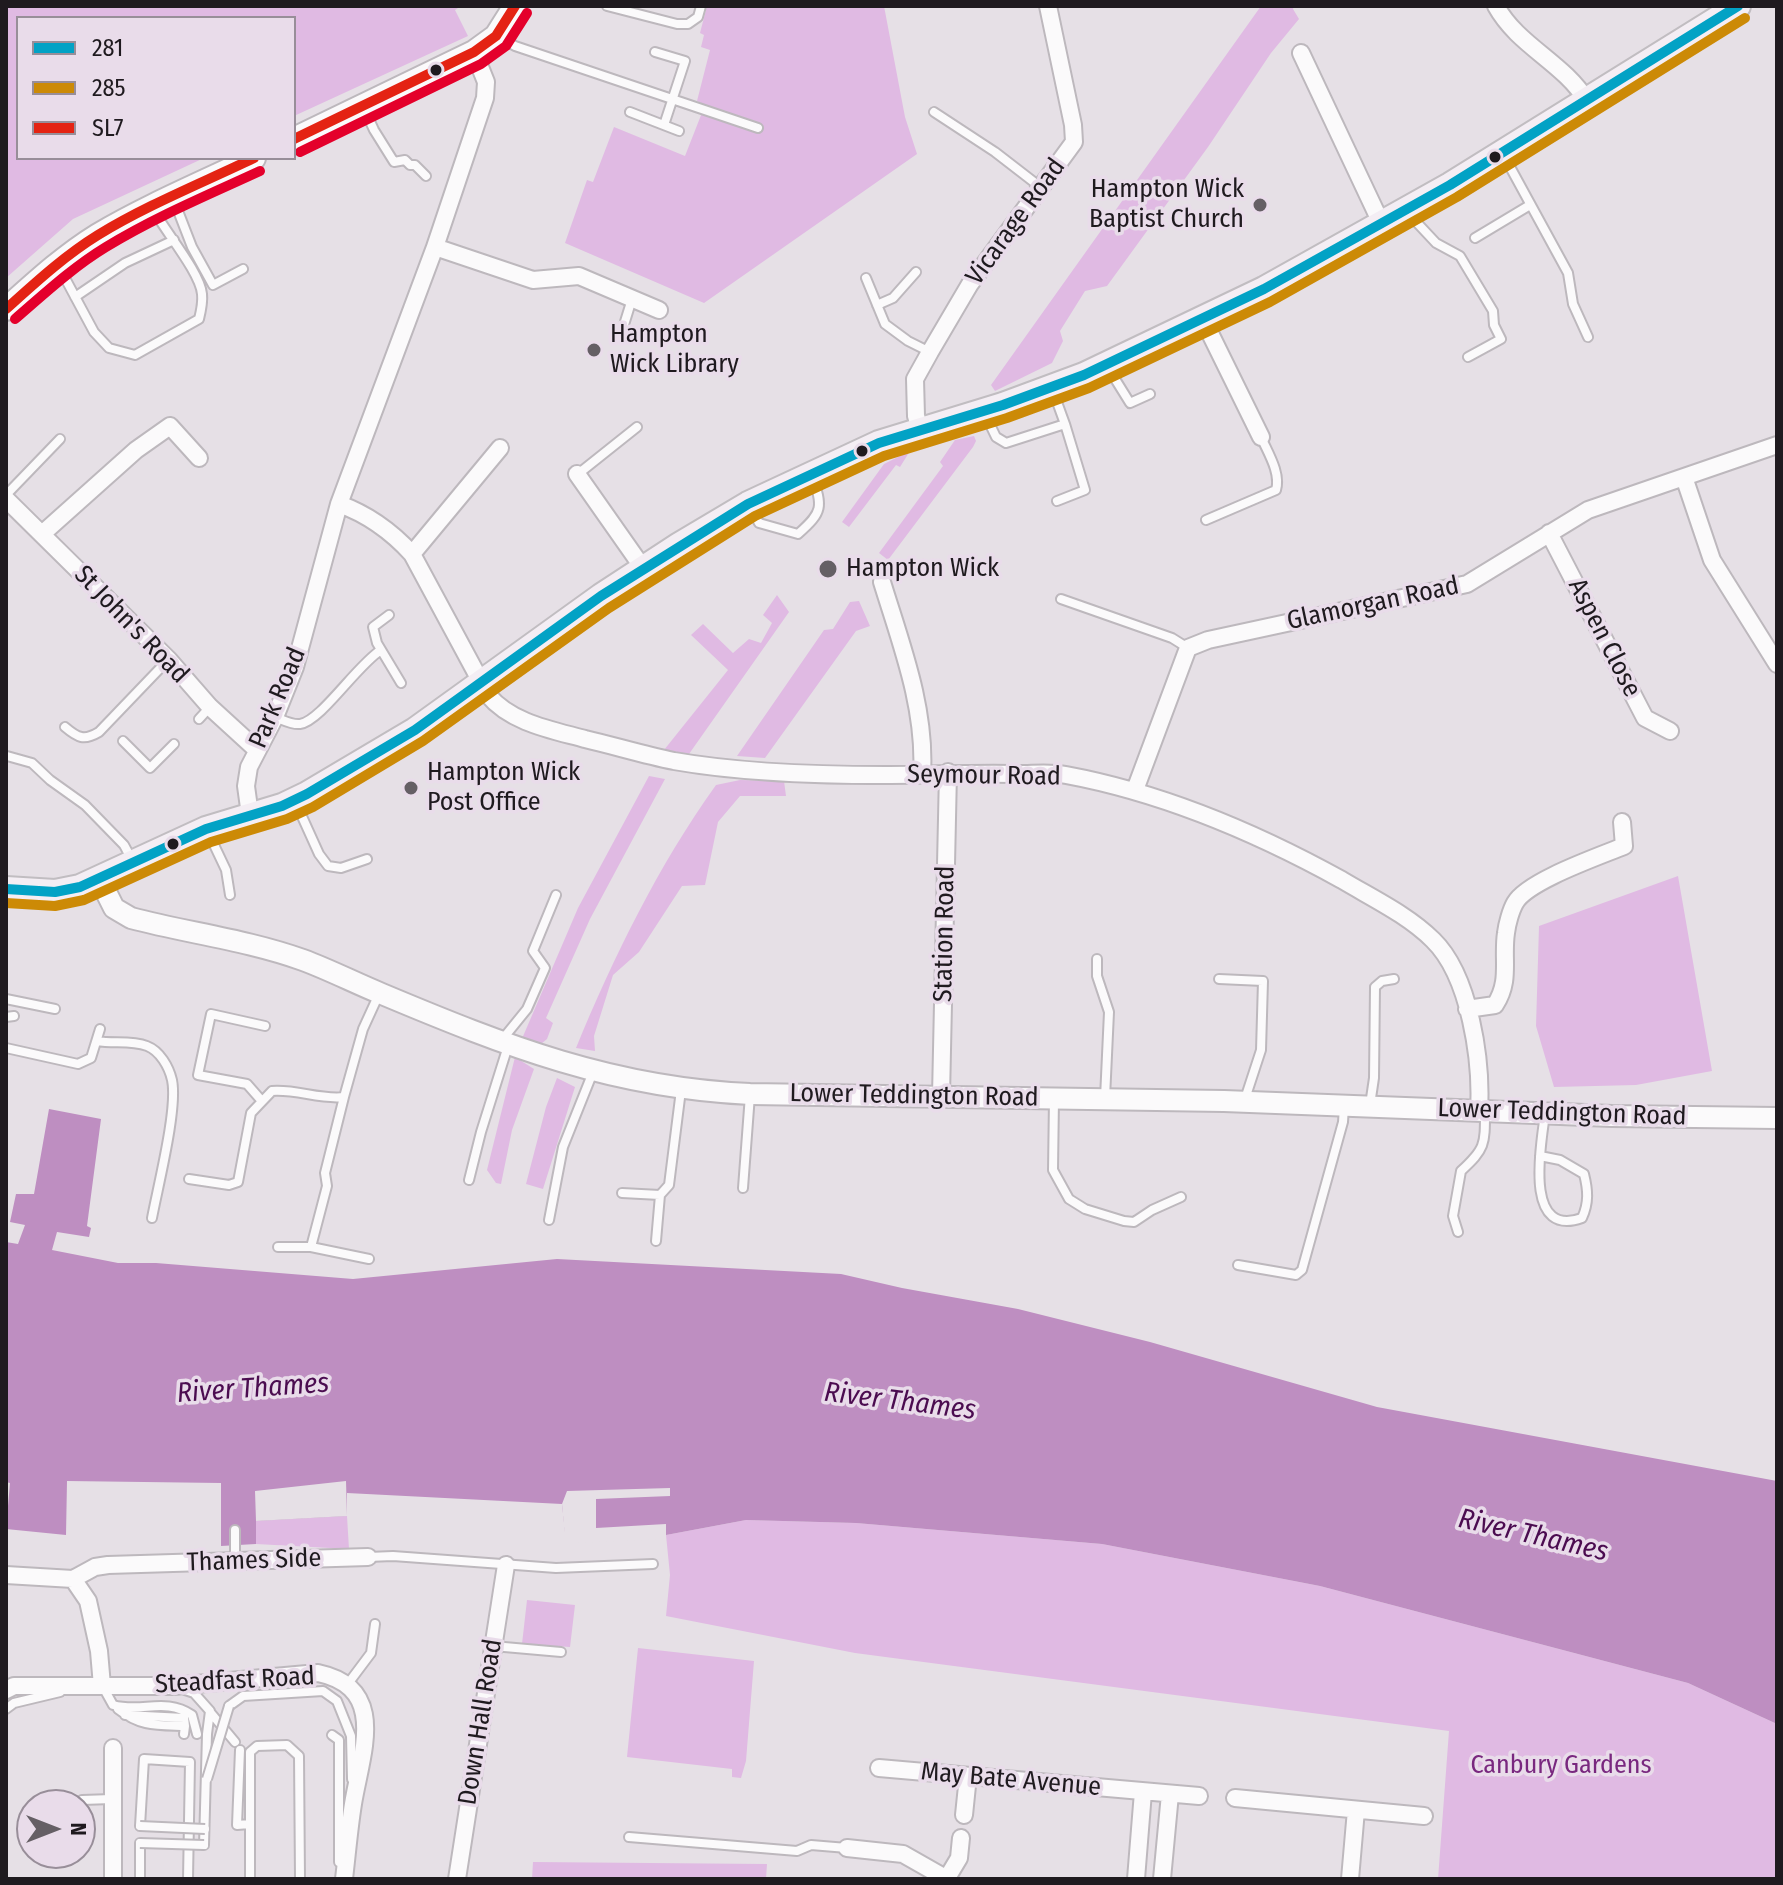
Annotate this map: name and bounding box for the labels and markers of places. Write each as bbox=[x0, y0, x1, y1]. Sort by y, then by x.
unlabelled marker bbox=[428, 62, 444, 78]
unlabelled marker bbox=[1487, 149, 1503, 165]
place label: Hampton Wick Baptist Church bbox=[1089, 174, 1244, 236]
marker: Hampton Wick Baptist Church bbox=[1251, 196, 1269, 214]
place label: Hampton Wick Library bbox=[610, 319, 739, 380]
marker: Hampton Wick Library bbox=[585, 341, 603, 359]
unlabelled marker bbox=[854, 443, 870, 459]
place label: Hampton Wick bbox=[846, 553, 999, 585]
marker: Hampton Wick bbox=[817, 558, 839, 580]
place label: Hampton Wick Post Office bbox=[427, 757, 580, 818]
marker: Hampton Wick Post Office bbox=[402, 779, 420, 797]
unlabelled marker bbox=[165, 836, 181, 852]

